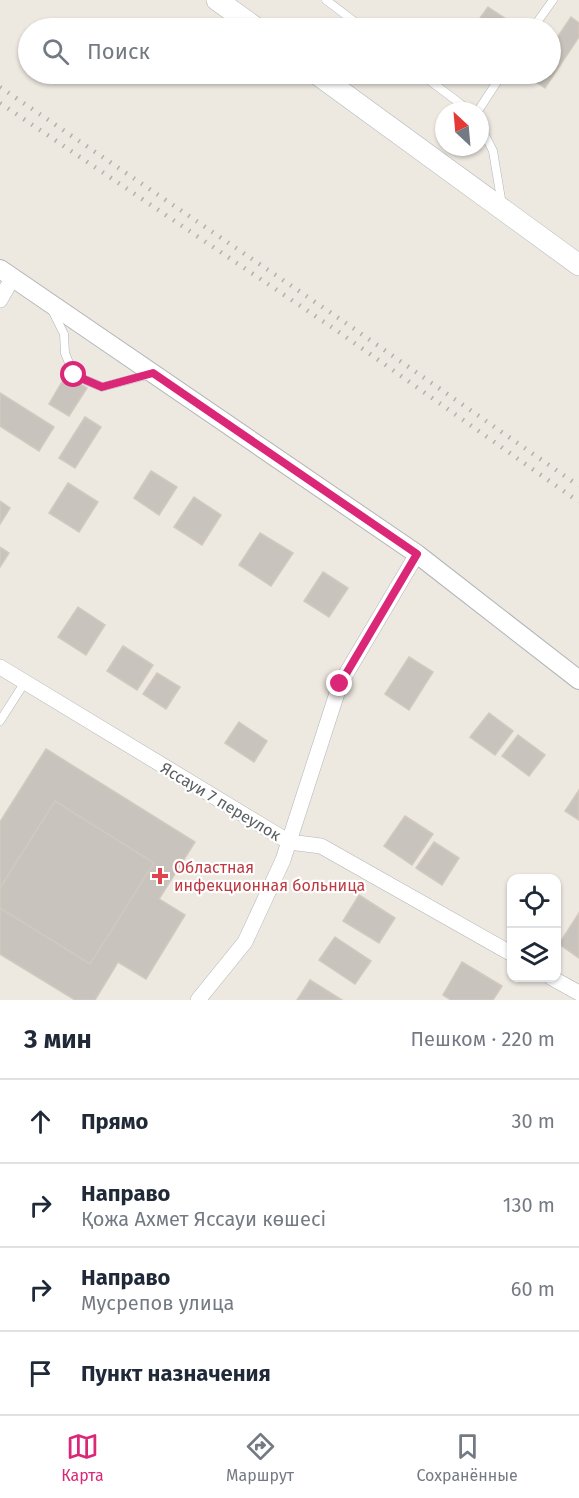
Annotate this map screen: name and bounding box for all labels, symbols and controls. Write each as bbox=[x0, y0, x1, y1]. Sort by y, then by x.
search box bbox=[18, 18, 561, 84]
icon: search bbox=[39, 35, 72, 68]
text: Поиск bbox=[87, 38, 150, 65]
north arrow bbox=[435, 102, 489, 156]
route start bbox=[60, 361, 86, 387]
route end bbox=[326, 670, 352, 696]
street label: Яссауи 7 переулок bbox=[157, 758, 285, 845]
place label: Областная инфекционная больница bbox=[174, 858, 365, 895]
marker: Областная инфекционная больница bbox=[151, 867, 169, 885]
map controls bbox=[507, 874, 561, 982]
button: locate bbox=[507, 874, 561, 928]
button: layers bbox=[507, 928, 561, 982]
text: 3 мин bbox=[24, 1024, 92, 1055]
text: Пешком · 220 m bbox=[411, 1027, 555, 1051]
icon: ahead bbox=[24, 1105, 57, 1138]
text: Прямо bbox=[81, 1108, 148, 1135]
text: 30 m bbox=[511, 1109, 555, 1133]
text: Направо bbox=[81, 1180, 170, 1207]
icon: right bbox=[24, 1189, 57, 1222]
text: 130 m bbox=[503, 1193, 555, 1217]
text: Қожа Ахмет Яссауи көшесі bbox=[81, 1207, 326, 1231]
text: Направо bbox=[81, 1264, 170, 1291]
icon: right bbox=[24, 1273, 57, 1306]
text: 60 m bbox=[511, 1277, 555, 1301]
text: Мусрепов улица bbox=[81, 1291, 234, 1315]
icon: arrive bbox=[24, 1357, 57, 1390]
text: Пункт назначения bbox=[81, 1360, 271, 1387]
tab: Карта bbox=[61, 1430, 104, 1485]
tab: Маршрут bbox=[226, 1430, 294, 1485]
tab: Сохранённые bbox=[416, 1430, 518, 1485]

